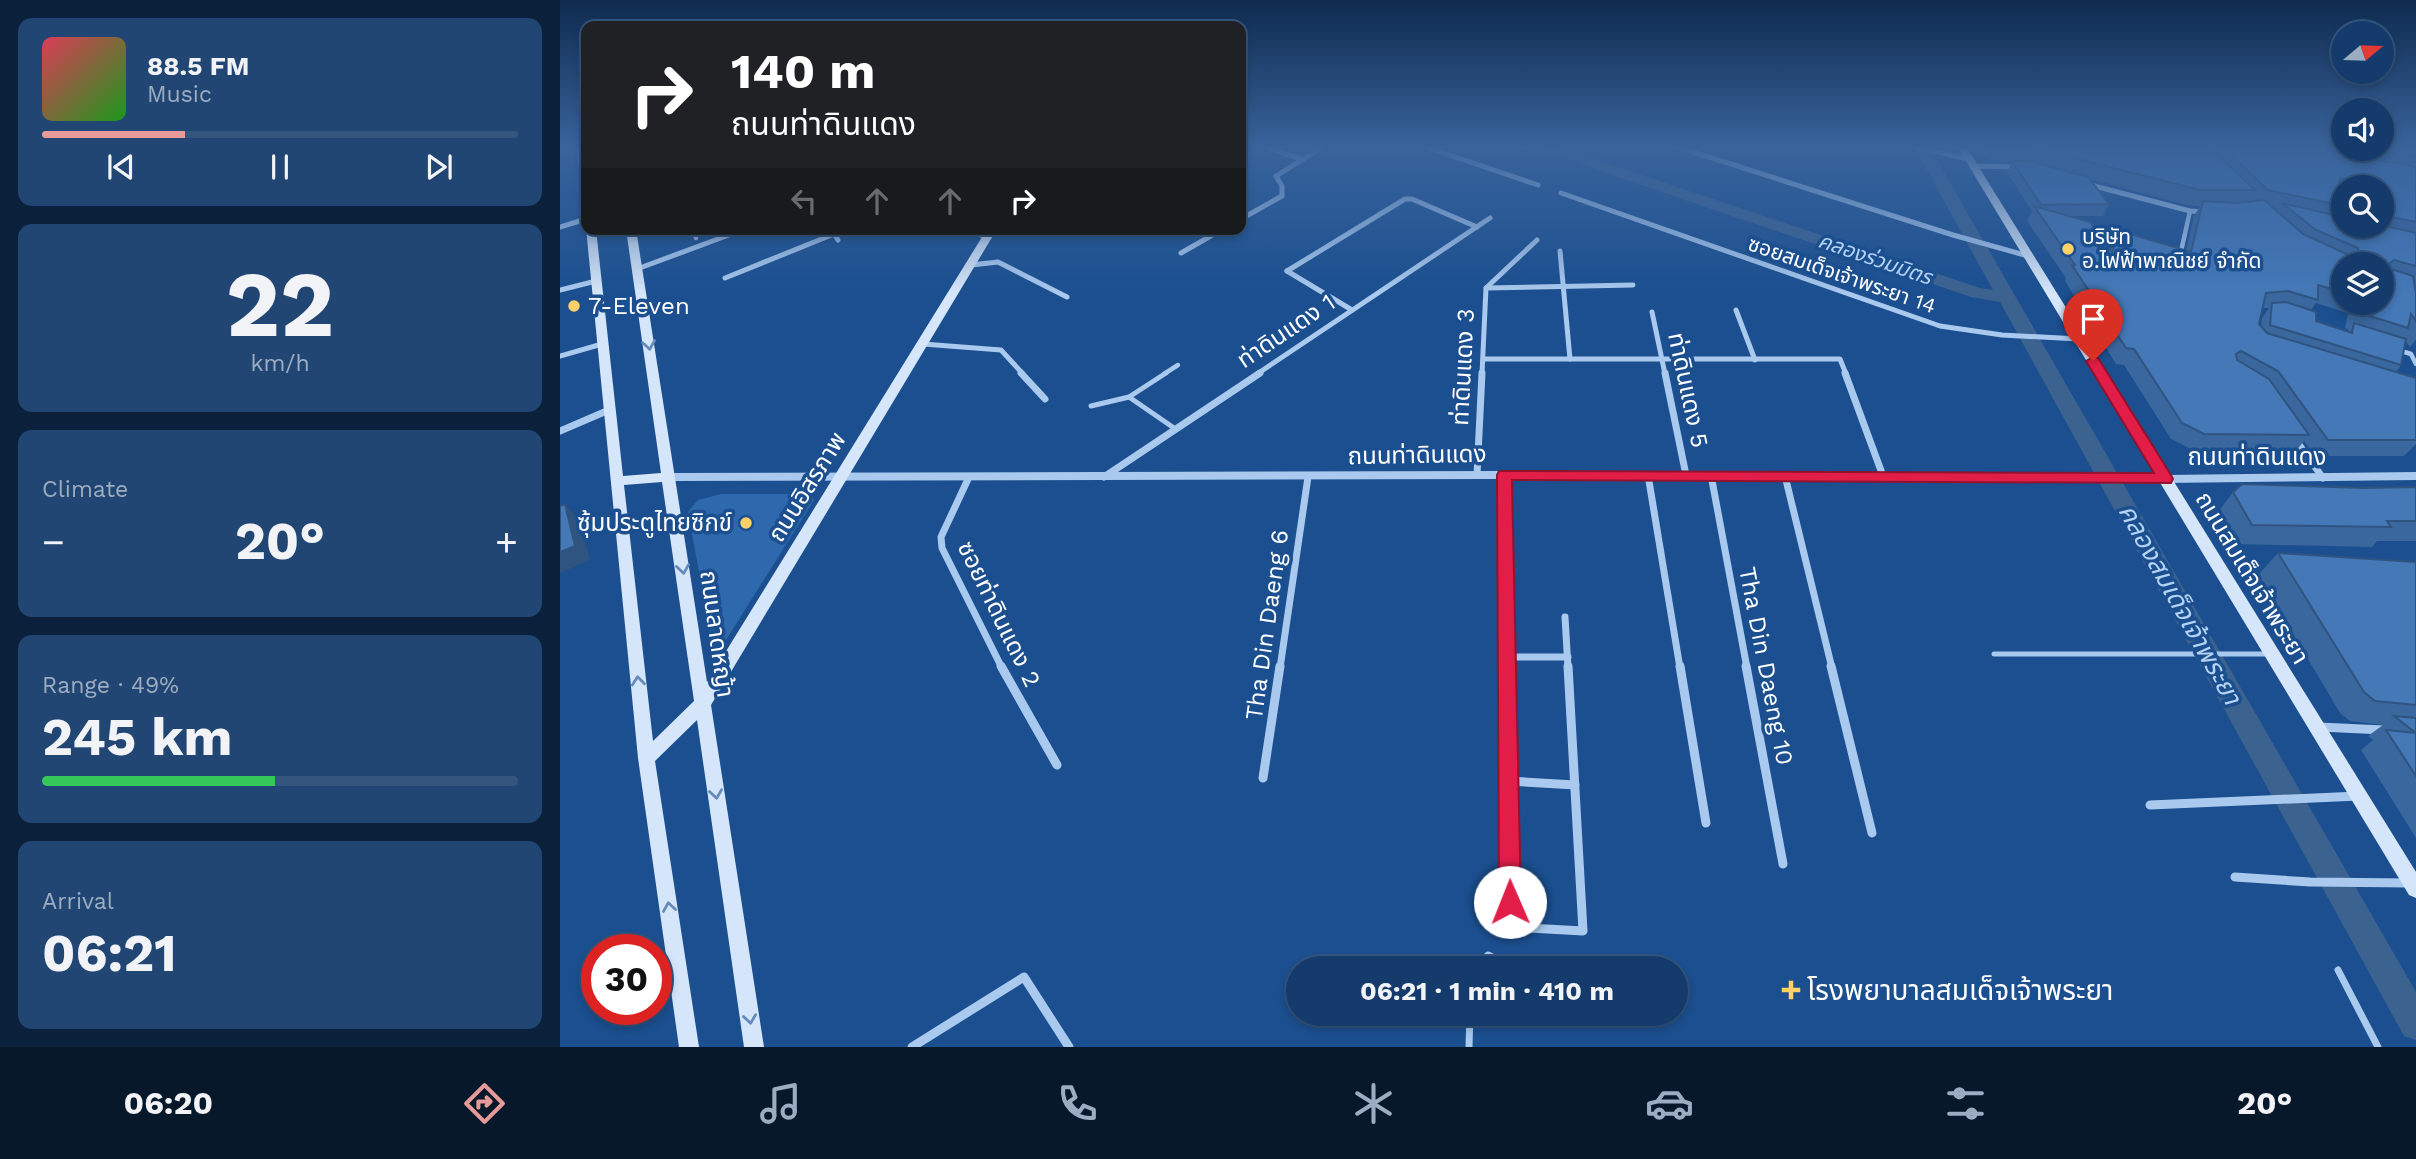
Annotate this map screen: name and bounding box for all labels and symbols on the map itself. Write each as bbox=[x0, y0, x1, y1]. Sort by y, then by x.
north arrow bbox=[2331, 21, 2394, 84]
place label: บริษัท อ.ไฟฟ้าพาณิชย์ จำกัด bbox=[2082, 224, 2261, 273]
water label: คลองร่วมมิตร bbox=[1815, 227, 1937, 290]
street label: ซอยสมเด็จเจ้าพระยา 14 bbox=[1745, 231, 1939, 318]
marker: บริษัท อ.ไฟฟ้าพาณิชย์ จำกัด bbox=[2060, 241, 2076, 257]
street label: ท่าดินแดง 1 bbox=[1232, 288, 1340, 374]
pin bbox=[2063, 289, 2123, 361]
place label: 7-Eleven bbox=[588, 292, 690, 320]
marker: 7-Eleven bbox=[566, 298, 582, 314]
street label: ท่าดินแดง 3 bbox=[1446, 308, 1480, 426]
street label: ท่าดินแดง 5 bbox=[1662, 330, 1714, 450]
one-way arrow bbox=[641, 339, 656, 351]
street label: ถนนอิสรภาพ bbox=[762, 427, 852, 547]
street label: ถนนท่าดินแดง bbox=[1347, 440, 1487, 470]
street label: ถนนท่าดินแดง bbox=[2188, 443, 2326, 471]
street label: ถนนสมเด็จเจ้าพระยา bbox=[2189, 487, 2315, 669]
water label: คลองสมเด็จเจ้าพระยา bbox=[2112, 498, 2248, 711]
place label: ซุ้มประตูไทยซิกข์ bbox=[577, 509, 732, 538]
marker: ซุ้มประตูไทยซิกข์ bbox=[738, 515, 754, 531]
street label: Tha Din Daeng 6 bbox=[1240, 528, 1294, 722]
street label: ซอยท่าดินแดง 2 bbox=[952, 537, 1046, 691]
one-way arrow bbox=[675, 563, 690, 574]
street label: Tha Din Daeng 10 bbox=[1733, 565, 1799, 767]
street label: ถนนลาดหญ้า bbox=[694, 569, 740, 699]
one-way arrow bbox=[631, 676, 646, 687]
one-way arrow bbox=[708, 788, 723, 799]
position arrow bbox=[1473, 865, 1547, 939]
one-way arrow bbox=[662, 901, 677, 913]
speed limit sign: 30 bbox=[581, 934, 672, 1025]
place label: โรงพยาบาลสมเด็จเจ้าพระยา bbox=[1807, 974, 2113, 1007]
marker: โรงพยาบาลสมเด็จเจ้าพระยา bbox=[1781, 980, 1801, 1000]
one-way arrow bbox=[742, 1013, 757, 1024]

